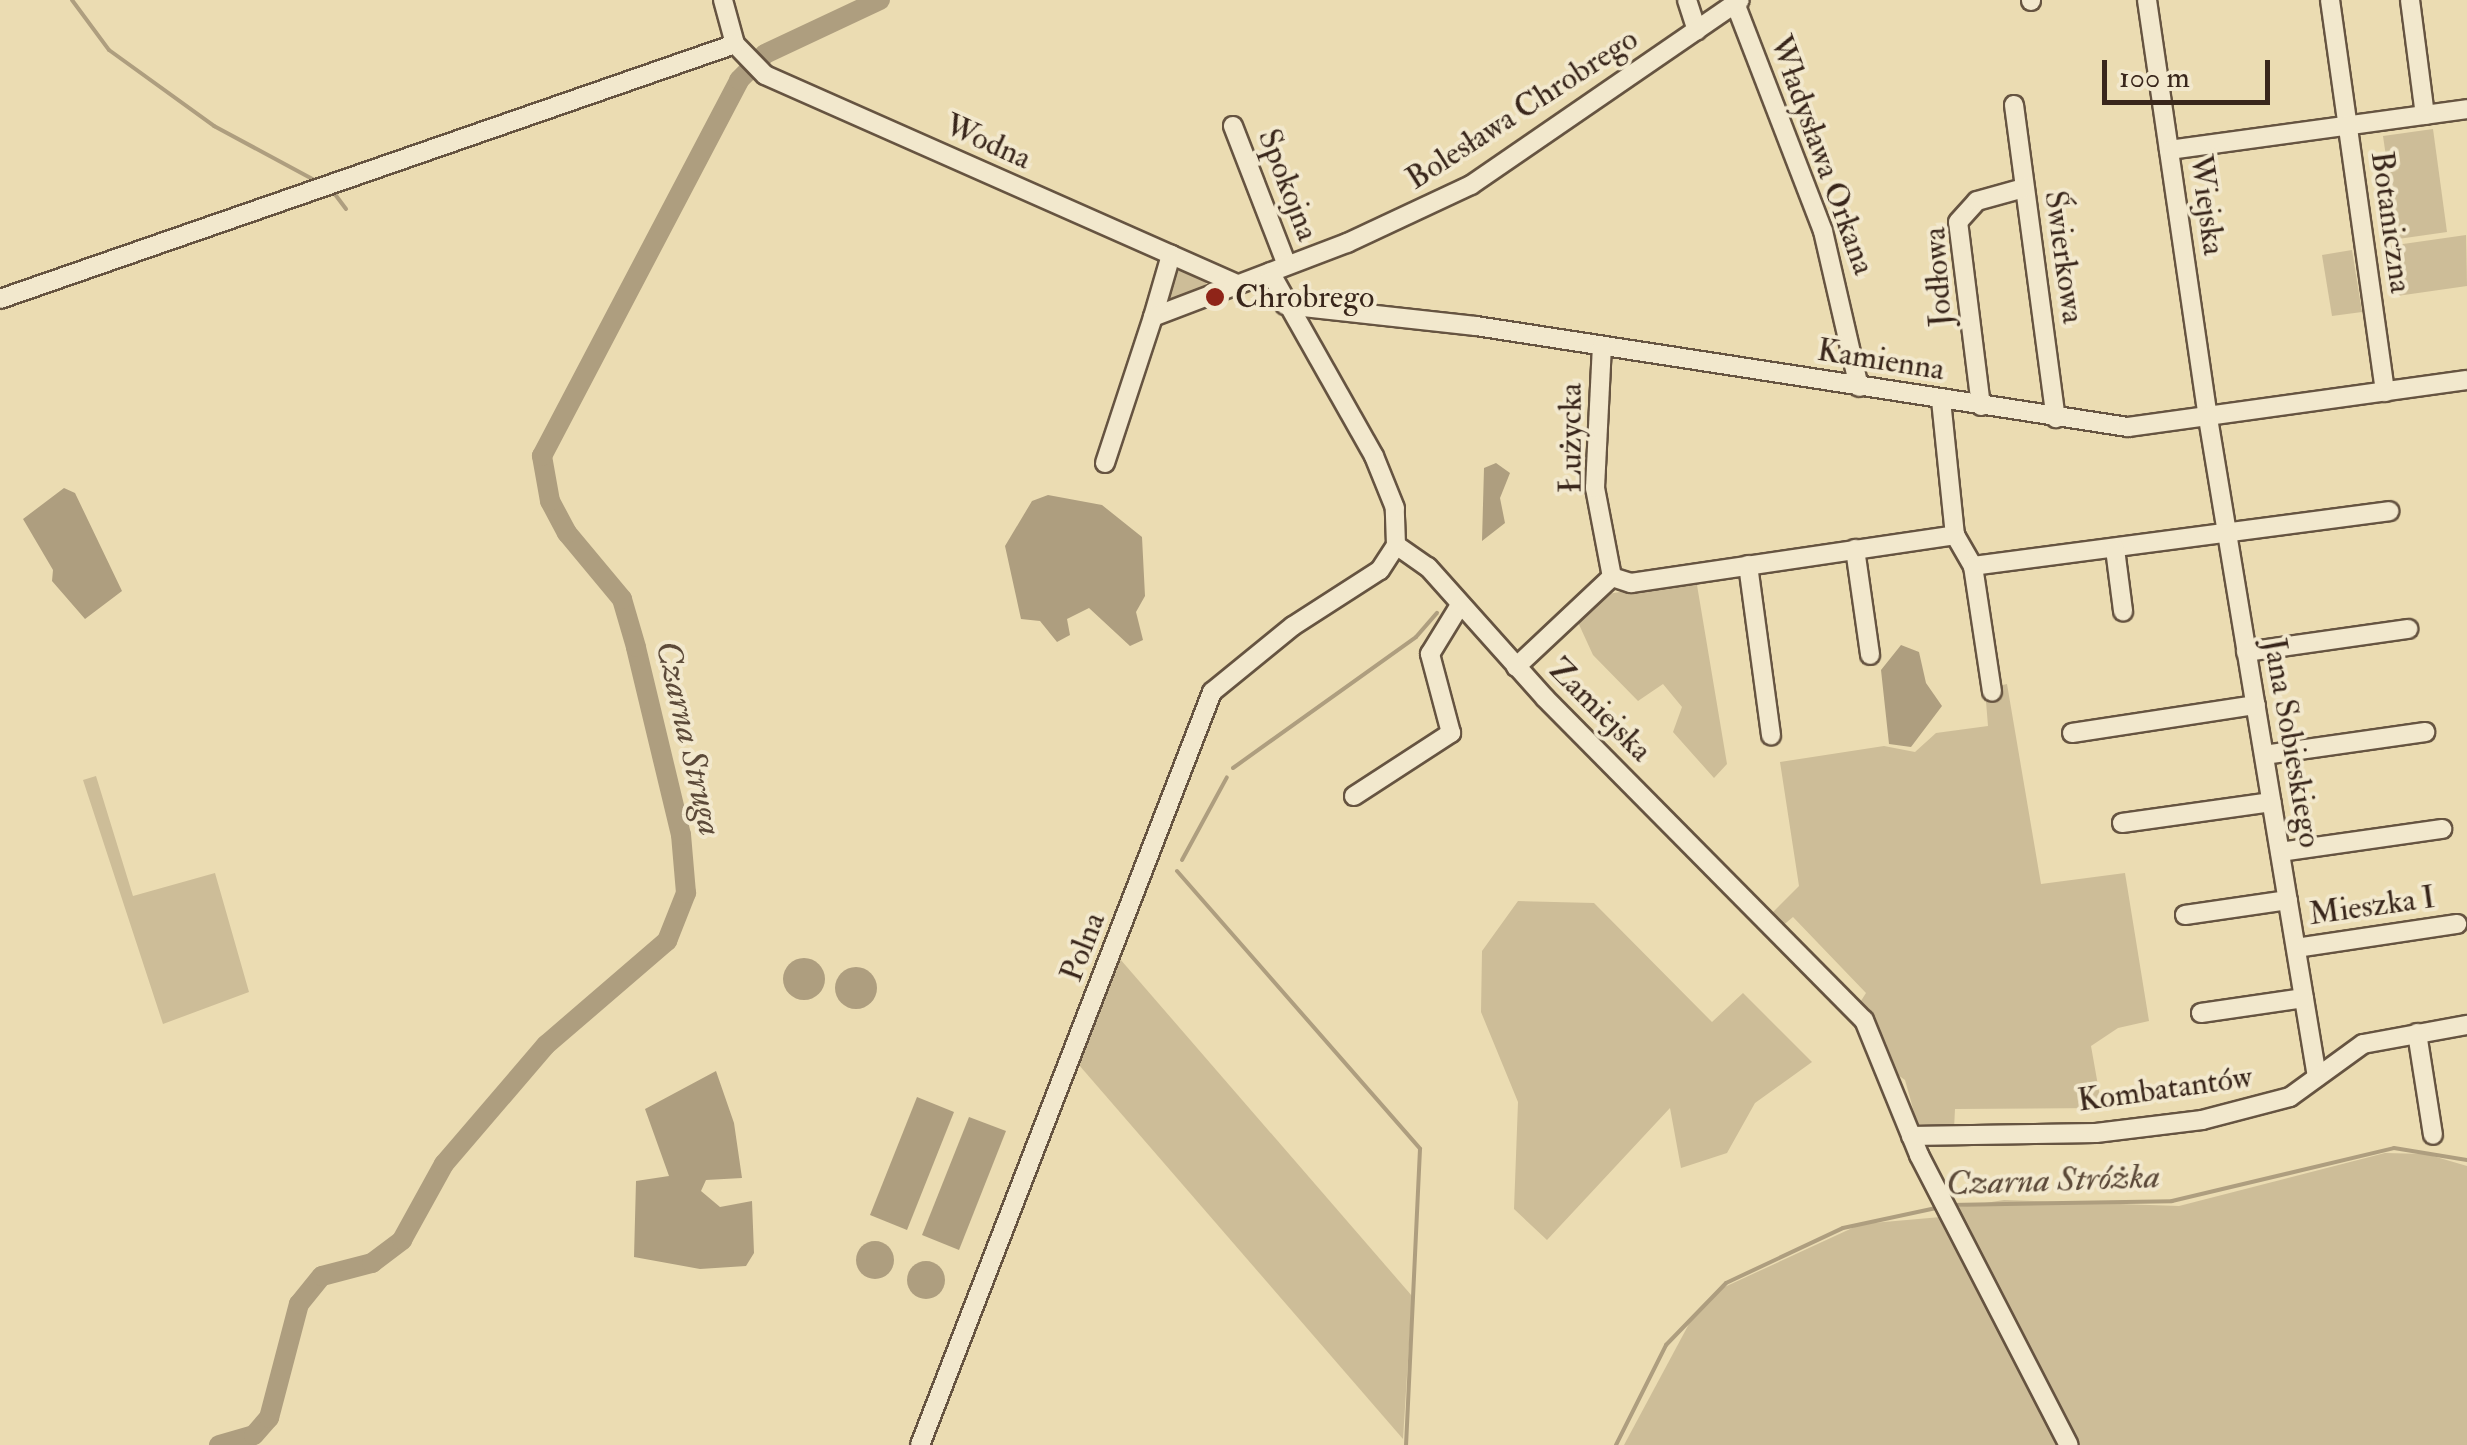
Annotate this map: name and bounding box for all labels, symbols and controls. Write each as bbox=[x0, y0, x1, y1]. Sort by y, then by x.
street label: Bolesława Chrobrego bbox=[1399, 20, 1645, 198]
street label: Władysława Orkana bbox=[1761, 30, 1883, 280]
scale bar bbox=[2107, 40, 2274, 102]
text: 100 m bbox=[2119, 59, 2190, 96]
street label: Wodna bbox=[939, 106, 1037, 178]
street label: Spokojna bbox=[1249, 124, 1327, 246]
street label: Botaniczna bbox=[2362, 149, 2420, 295]
street label: Wiejska bbox=[2181, 152, 2233, 258]
street label: Świerkowa bbox=[2036, 188, 2092, 326]
street label: Jodłowa bbox=[1915, 226, 1961, 328]
place label: Chrobrego bbox=[1235, 278, 1374, 316]
marker: Chrobrego bbox=[1204, 286, 1226, 308]
street label: Kamienna bbox=[1815, 331, 1947, 389]
street label: Łużycka bbox=[1552, 383, 1590, 493]
street label: Jana Sobieskiego bbox=[2255, 635, 2329, 851]
water label: Czarna Struga bbox=[646, 637, 732, 839]
street label: Zamiejska bbox=[1540, 650, 1660, 770]
street label: Mieszka I bbox=[2306, 878, 2438, 934]
street label: Polna bbox=[1052, 907, 1114, 987]
street label: Kombatantów bbox=[2075, 1058, 2255, 1120]
water label: Czarna Stróżka bbox=[1945, 1155, 2161, 1205]

